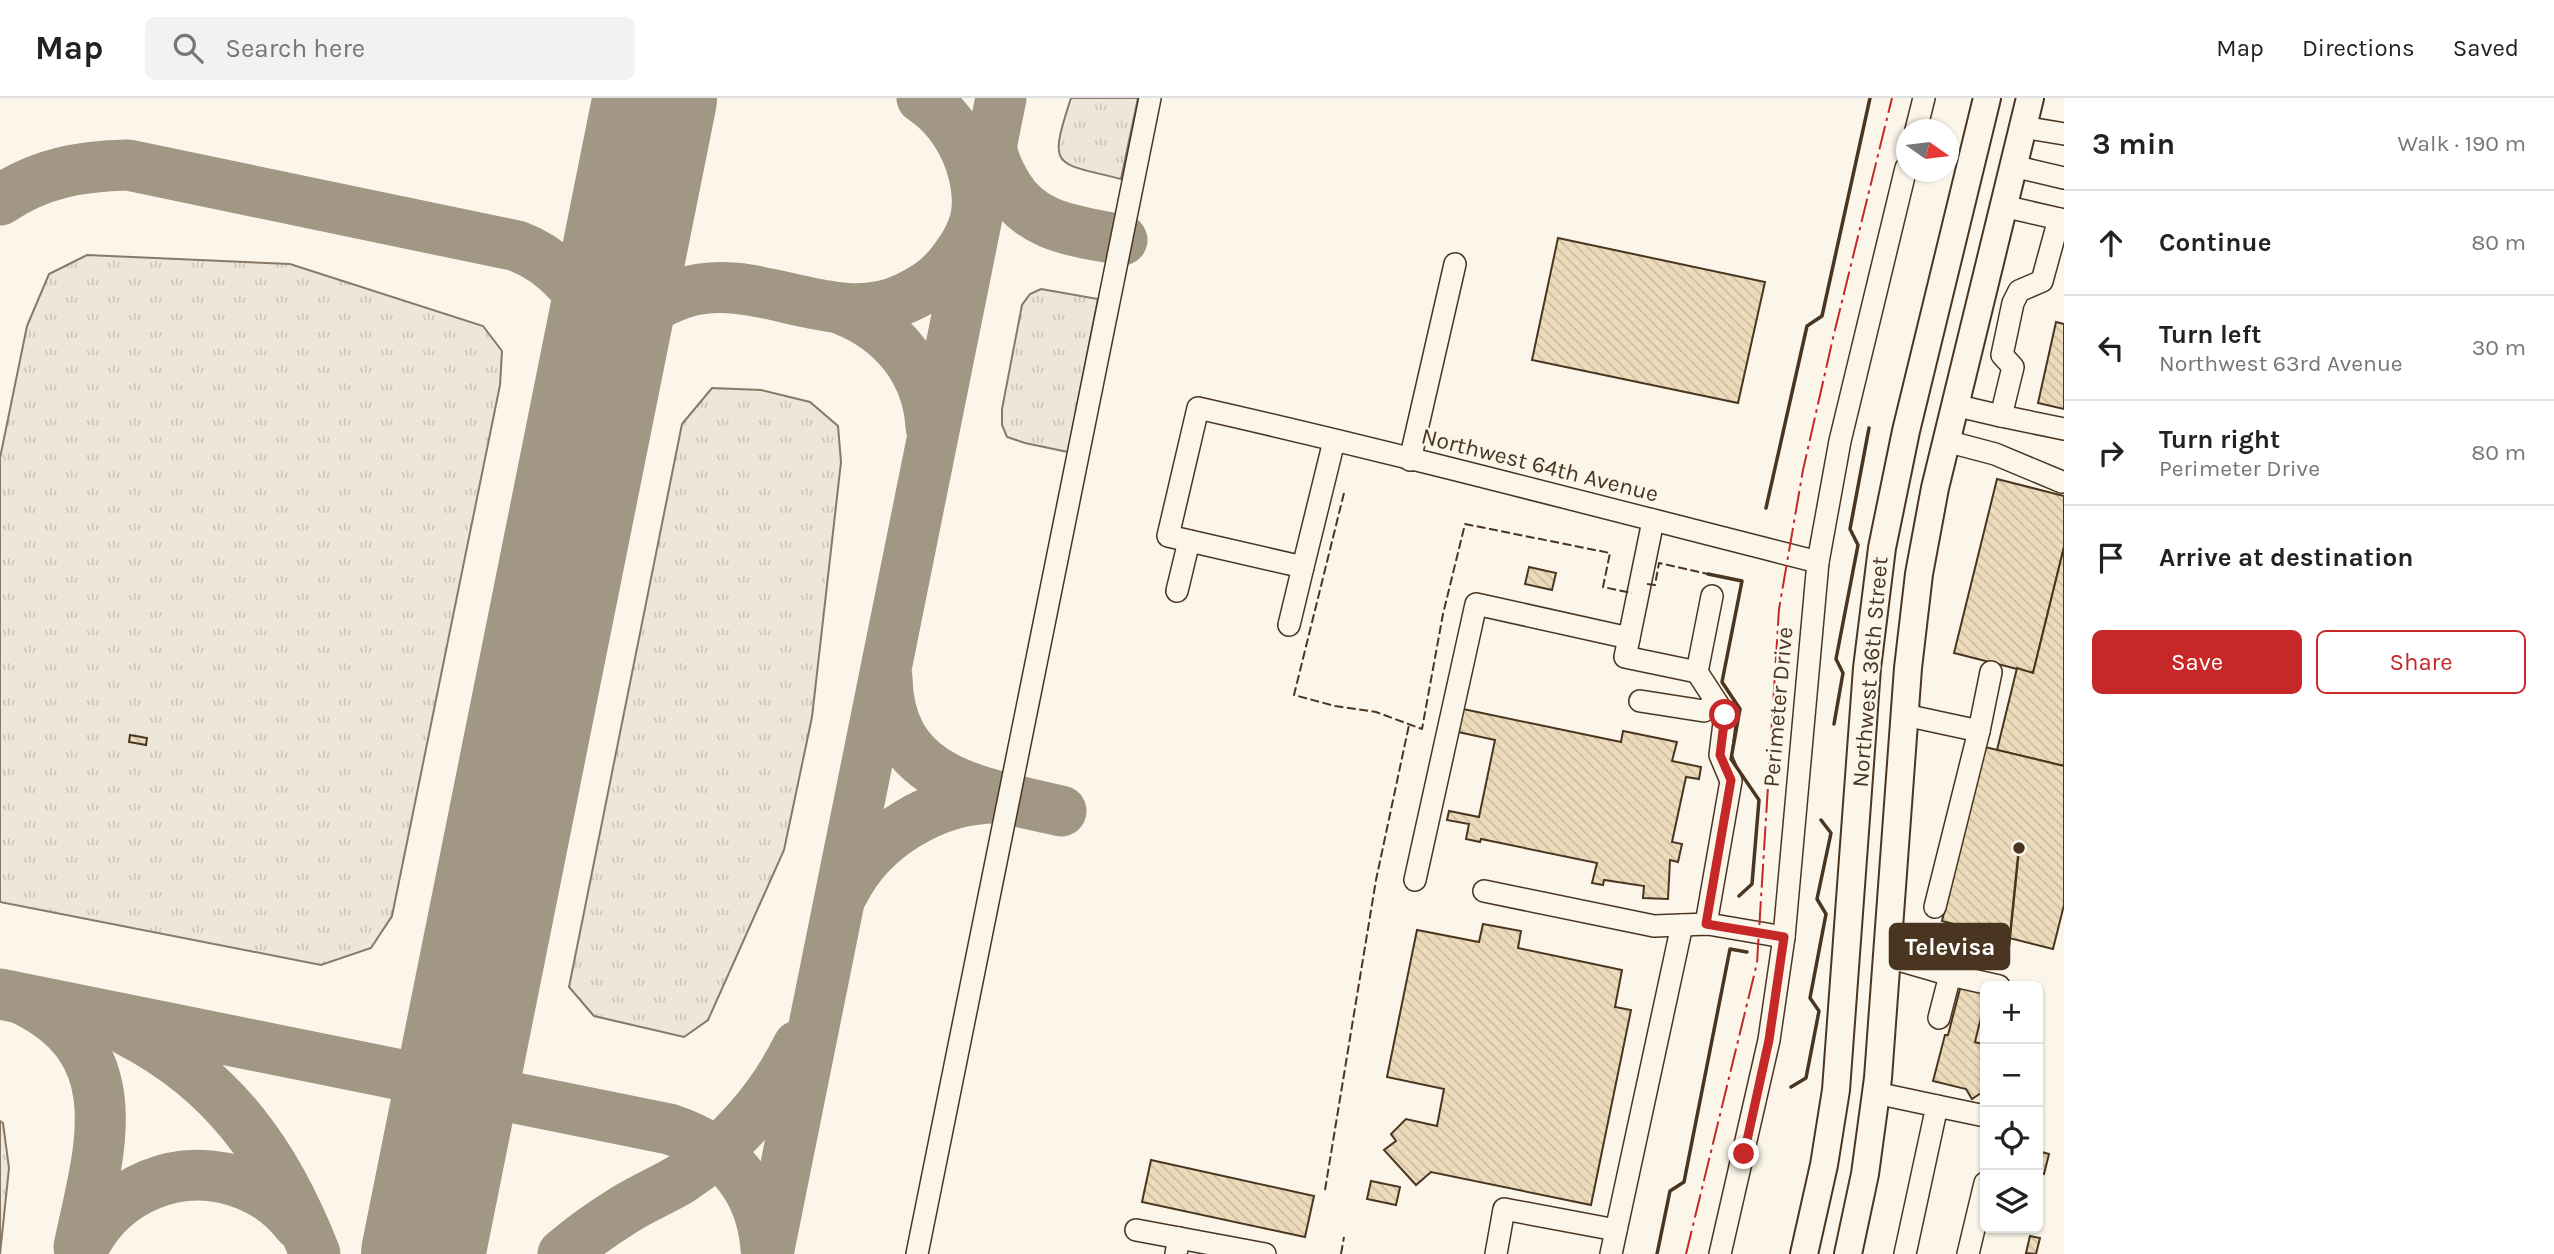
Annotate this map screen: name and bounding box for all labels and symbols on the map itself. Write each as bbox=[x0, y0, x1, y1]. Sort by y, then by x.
north arrow bbox=[1896, 119, 1959, 182]
street label: Northwest 64th Avenue bbox=[1419, 422, 1661, 508]
street label: Northwest 36th Street bbox=[1846, 555, 1894, 789]
street label: Perimeter Drive bbox=[1758, 626, 1798, 788]
route start bbox=[1709, 699, 1740, 730]
callout: Televisa bbox=[1890, 924, 2009, 969]
text: Televisa bbox=[1905, 933, 1995, 961]
route end bbox=[1728, 1138, 1759, 1169]

